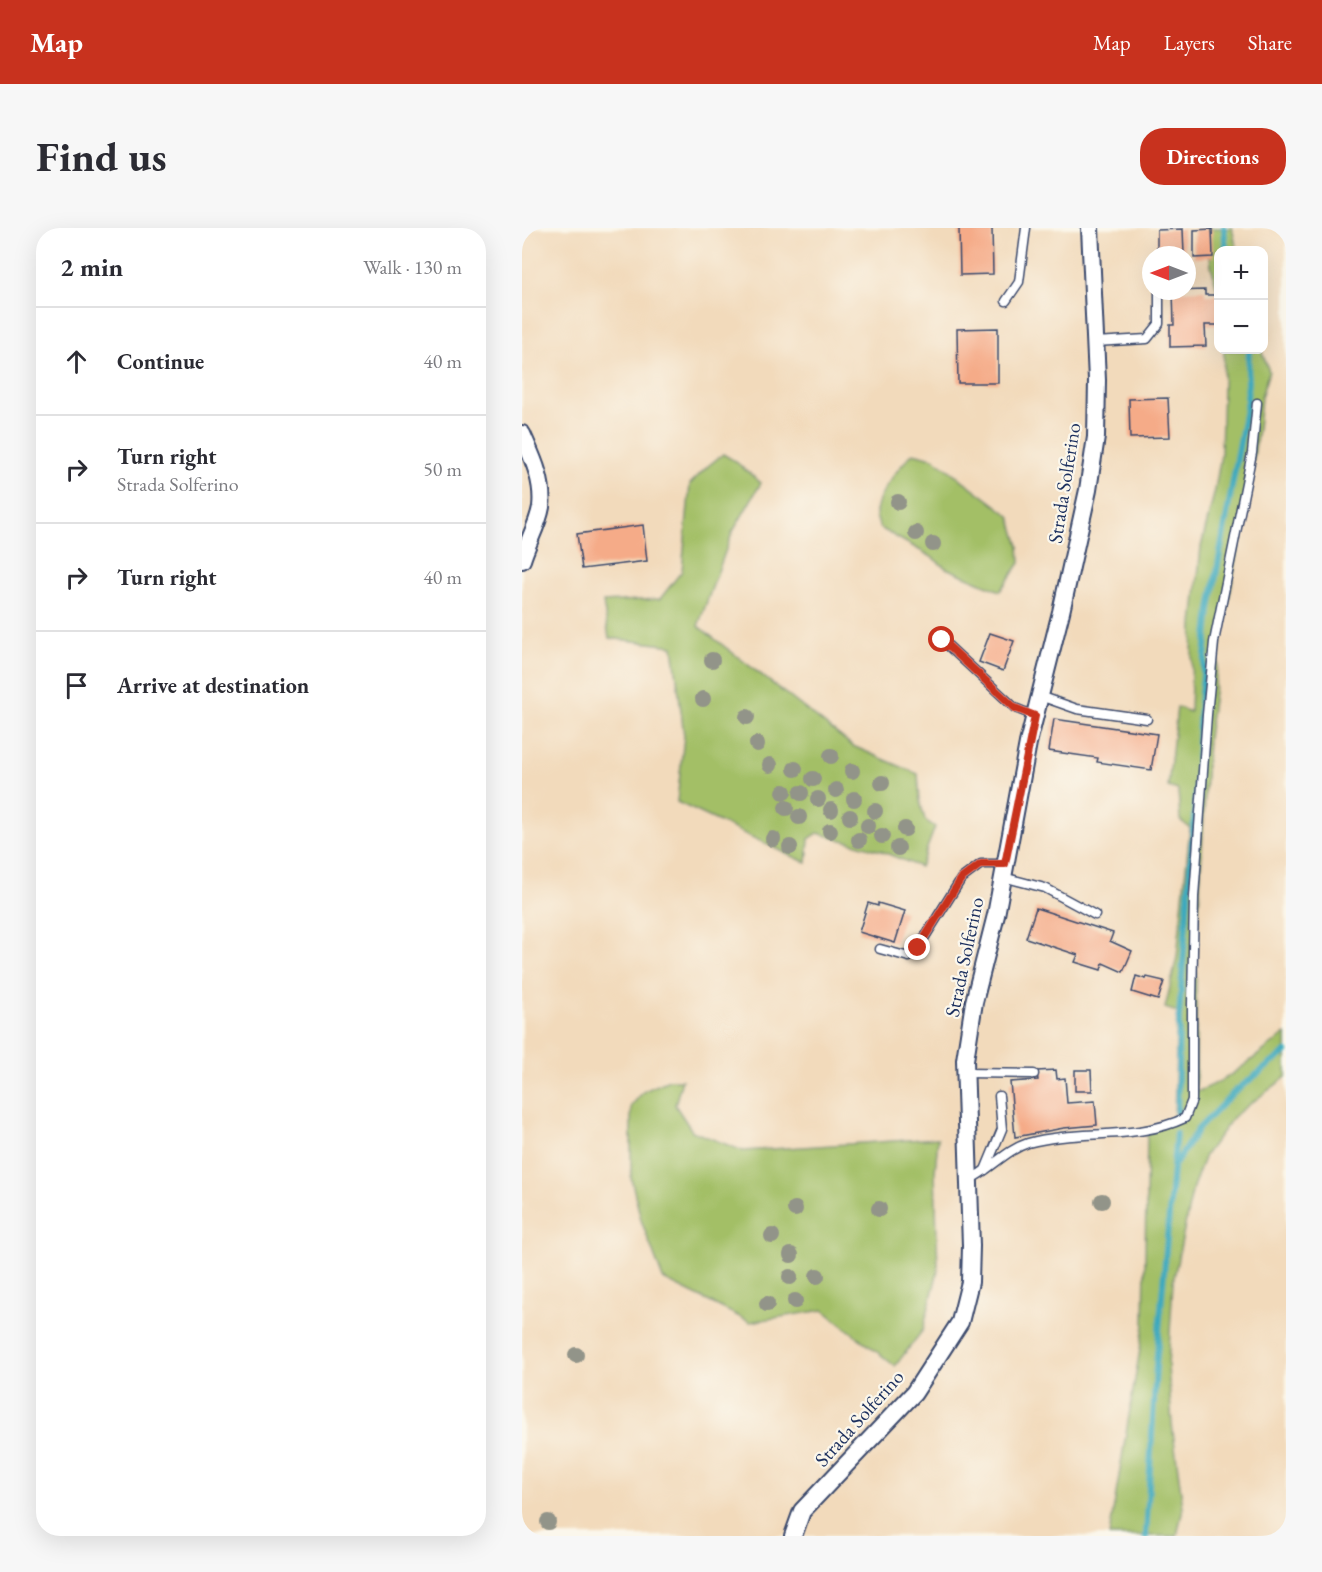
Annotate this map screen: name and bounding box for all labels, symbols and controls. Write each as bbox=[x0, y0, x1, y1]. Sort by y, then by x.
text: Map bbox=[30, 24, 83, 60]
text: Map bbox=[1093, 29, 1131, 56]
text: Layers bbox=[1164, 29, 1215, 56]
text: Share bbox=[1248, 29, 1292, 56]
button: Directions bbox=[1140, 128, 1286, 185]
text: Find us bbox=[36, 129, 167, 184]
north arrow bbox=[1142, 246, 1196, 300]
map controls bbox=[1214, 246, 1268, 354]
button: + bbox=[1214, 246, 1268, 300]
text: 2 min bbox=[60, 250, 123, 284]
text: Walk · 130 m bbox=[363, 254, 462, 280]
button: − bbox=[1214, 300, 1268, 354]
icon: ahead bbox=[60, 345, 93, 378]
text: Continue bbox=[117, 347, 204, 376]
text: 40 m bbox=[423, 348, 462, 374]
street label: Strada Solferino bbox=[1042, 421, 1086, 545]
text: Turn right bbox=[117, 442, 216, 471]
icon: right bbox=[60, 453, 93, 486]
text: 50 m bbox=[423, 456, 462, 482]
text: Strada Solferino bbox=[117, 471, 239, 497]
icon: right bbox=[60, 561, 93, 594]
text: Turn right bbox=[117, 563, 216, 592]
text: 40 m bbox=[423, 564, 462, 590]
route start bbox=[928, 626, 954, 652]
icon: arrive bbox=[60, 669, 93, 702]
text: Arrive at destination bbox=[117, 671, 309, 700]
street label: Strada Solferino bbox=[939, 895, 989, 1019]
route end bbox=[904, 934, 930, 960]
street label: Strada Solferino bbox=[809, 1364, 909, 1472]

